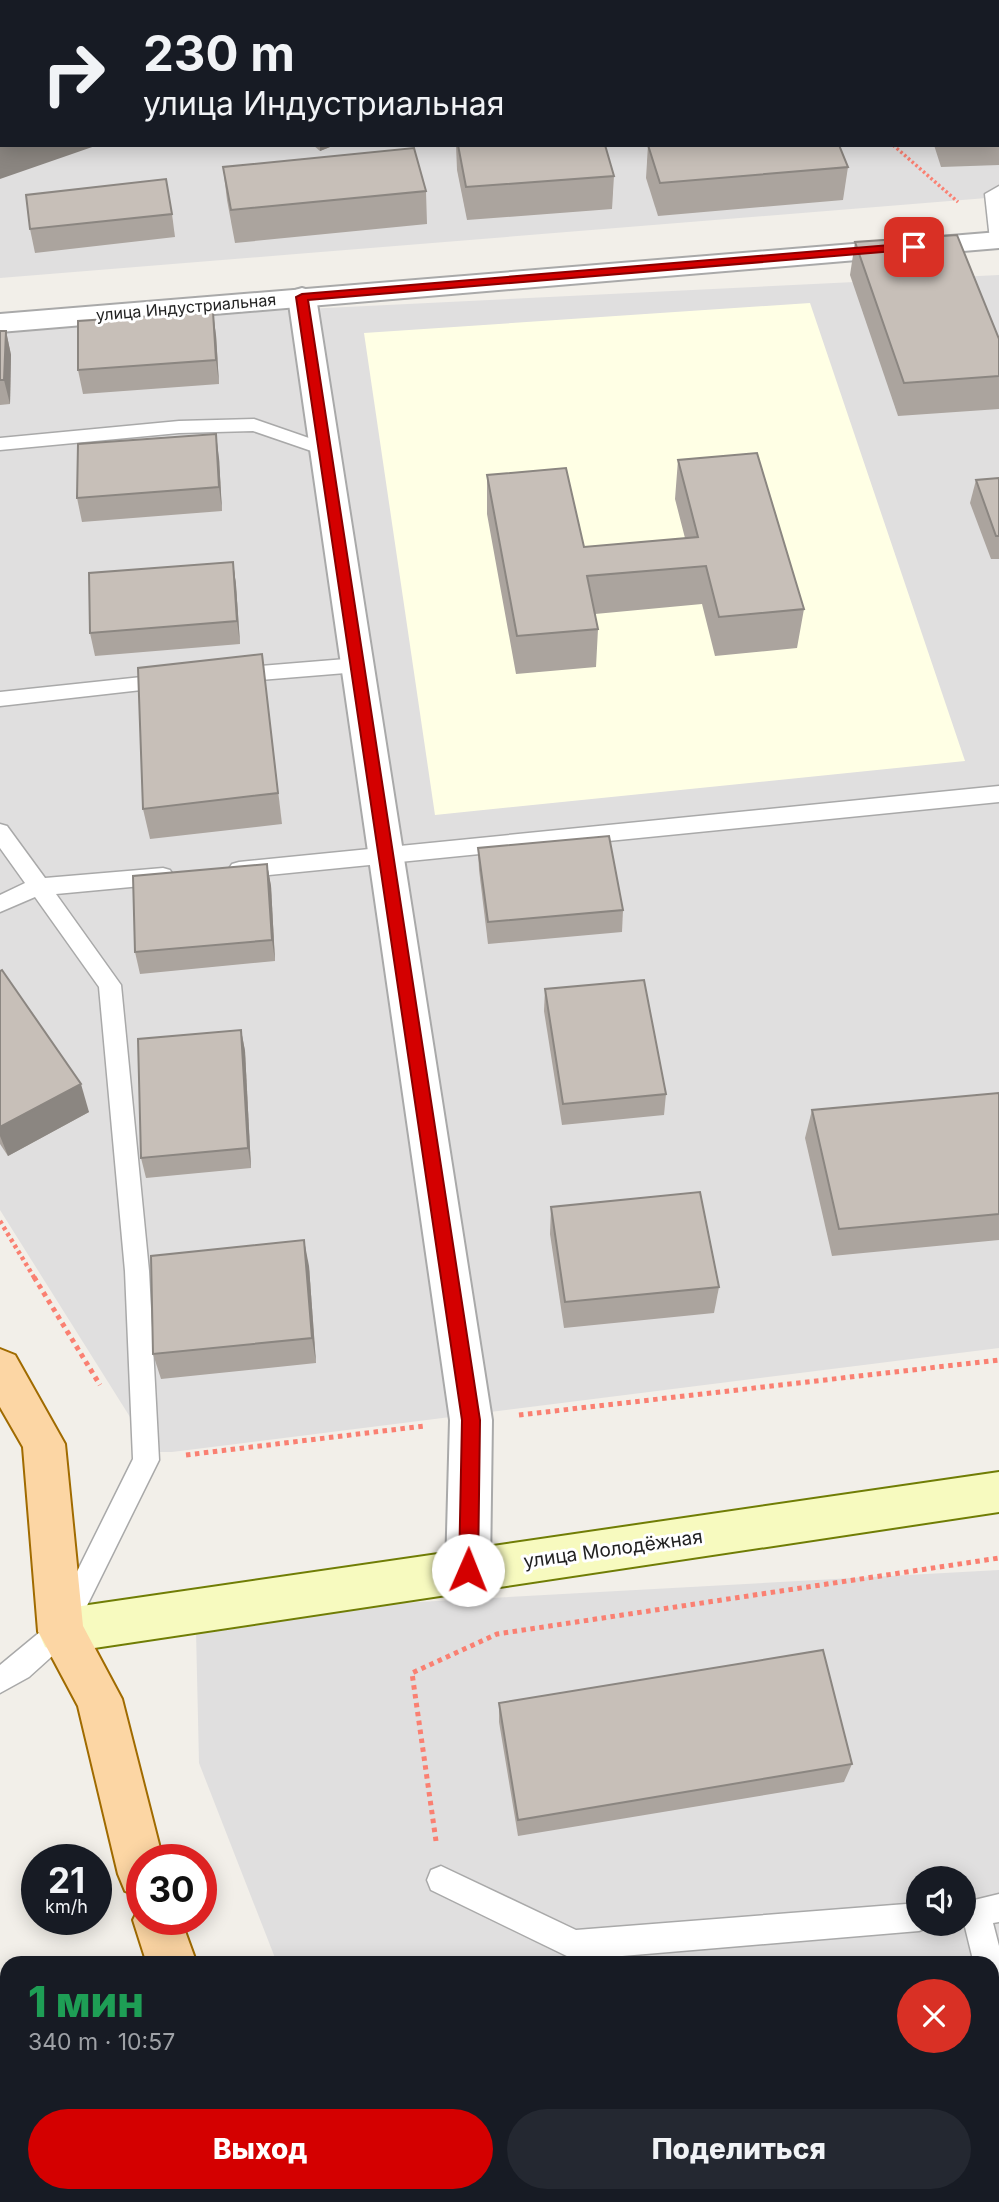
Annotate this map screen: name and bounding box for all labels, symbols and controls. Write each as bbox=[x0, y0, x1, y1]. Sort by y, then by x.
text: 230 m bbox=[143, 24, 295, 83]
icon: right bbox=[28, 28, 119, 119]
text: улица Индустриальная bbox=[143, 84, 505, 123]
pin bbox=[884, 217, 944, 277]
icon: arrive bbox=[895, 228, 933, 266]
street label: улица Индустриальная bbox=[95, 289, 277, 325]
street label: улица Молодёжная bbox=[522, 1525, 704, 1573]
position arrow bbox=[431, 1533, 505, 1607]
speed limit sign: 30 bbox=[126, 1844, 217, 1935]
text: 21 bbox=[48, 1859, 85, 1901]
map controls bbox=[906, 1866, 976, 1936]
button: sound bbox=[906, 1866, 976, 1936]
text: km/h bbox=[45, 1896, 88, 1917]
text: 1 мин bbox=[28, 1976, 144, 2027]
button: close bbox=[897, 1979, 971, 2053]
text: 340 m · 10:57 bbox=[28, 2028, 175, 2056]
button: Выход bbox=[28, 2109, 493, 2189]
button: Поделиться bbox=[507, 2109, 971, 2189]

